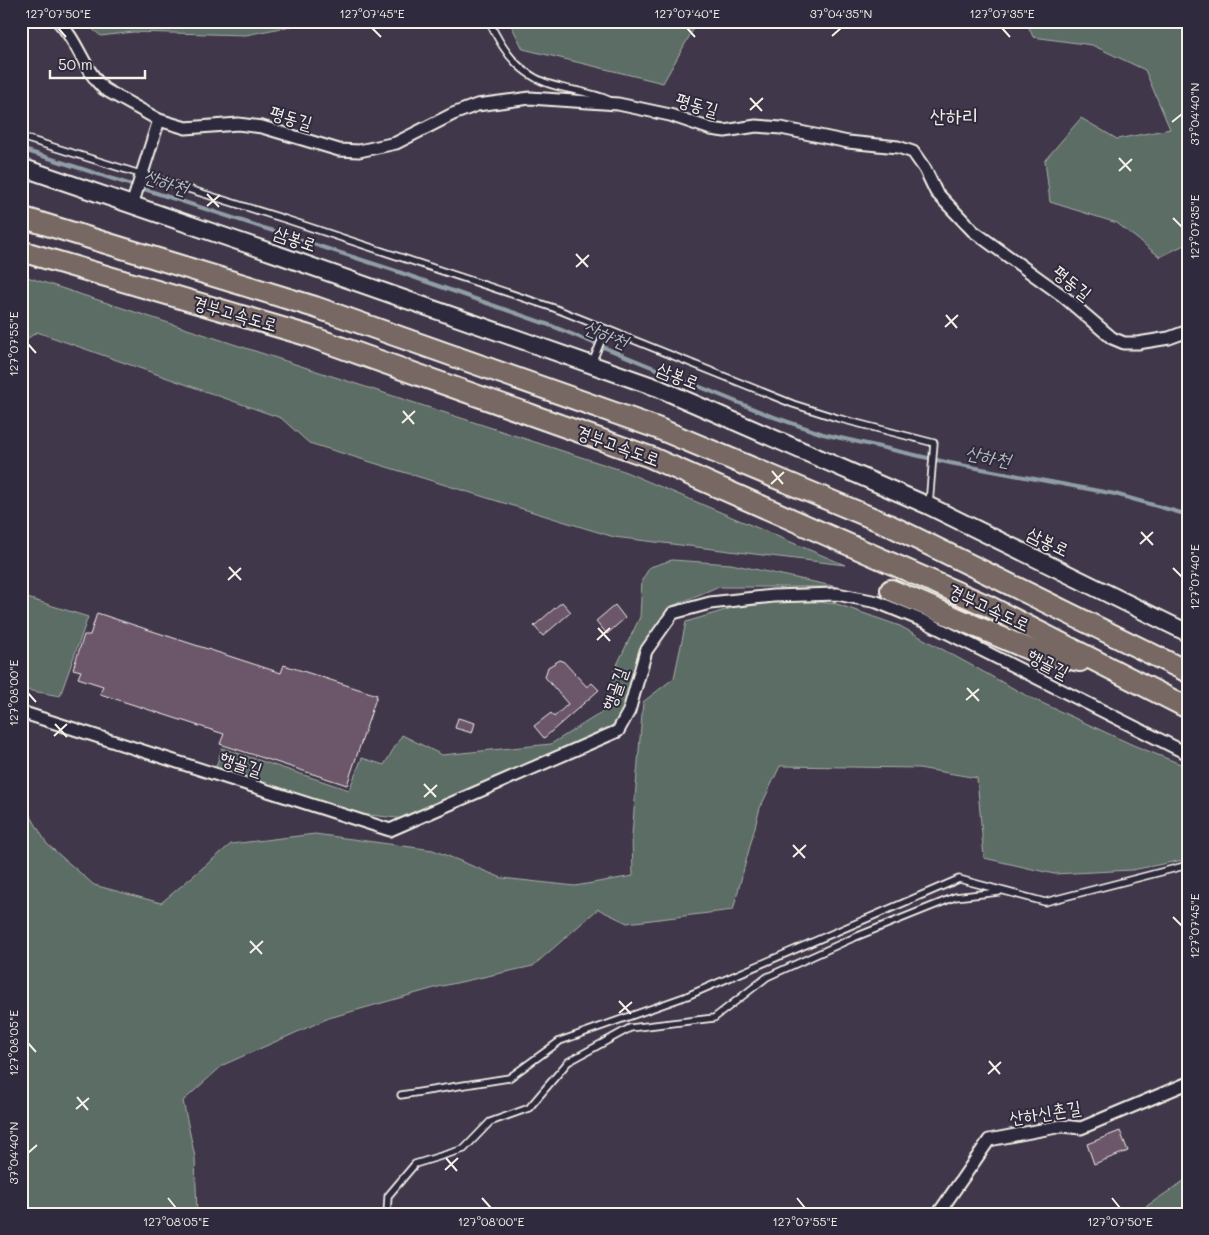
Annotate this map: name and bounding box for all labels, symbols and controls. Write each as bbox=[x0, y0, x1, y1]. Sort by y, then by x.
text: 127°07'50"E bbox=[25, 5, 91, 21]
text: 127°07'45"E bbox=[339, 5, 405, 21]
text: 127°07'40"E bbox=[654, 5, 720, 21]
text: 37°04'35"N bbox=[810, 5, 872, 21]
text: 127°07'35"E bbox=[969, 5, 1035, 21]
scale bar bbox=[50, 48, 145, 80]
text: 50 m bbox=[58, 54, 93, 74]
text: 37°04'40"N bbox=[1186, 83, 1202, 145]
street label: 평동길 bbox=[673, 87, 722, 122]
street label: 평동길 bbox=[267, 100, 316, 135]
district label: 산하리 bbox=[930, 102, 978, 128]
water label: 산하천 bbox=[140, 163, 193, 201]
text: 127°07'35"E bbox=[1186, 194, 1202, 260]
street label: 삼봉로 bbox=[271, 220, 320, 256]
street label: 평동길 bbox=[1048, 259, 1098, 305]
street label: 경부고속도로 bbox=[190, 290, 280, 337]
text: 127°07'55"E bbox=[5, 311, 21, 377]
water label: 산하천 bbox=[580, 313, 634, 354]
street label: 삼봉로 bbox=[654, 356, 703, 394]
street label: 경부고속도로 bbox=[573, 419, 663, 471]
water label: 산하천 bbox=[963, 439, 1015, 472]
street label: 삼봉로 bbox=[1024, 521, 1073, 561]
text: 127°07'40"E bbox=[1186, 544, 1202, 610]
street label: 경부고속도로 bbox=[945, 578, 1034, 636]
street label: 행골길 bbox=[1024, 643, 1074, 684]
text: 127°08'00"E bbox=[5, 660, 21, 726]
street label: 행골길 bbox=[596, 664, 633, 713]
street label: 행골길 bbox=[217, 745, 266, 781]
text: 127°07'45"E bbox=[1186, 893, 1202, 959]
text: 127°08'05"E bbox=[5, 1010, 21, 1076]
street label: 산하신촌길 bbox=[1007, 1094, 1083, 1130]
text: 37°04'40"N bbox=[5, 1122, 21, 1184]
text: 127°08'05"E bbox=[143, 1213, 209, 1229]
text: 127°08'00"E bbox=[458, 1213, 524, 1229]
text: 127°07'55"E bbox=[772, 1213, 838, 1229]
text: 127°07'50"E bbox=[1087, 1213, 1153, 1229]

